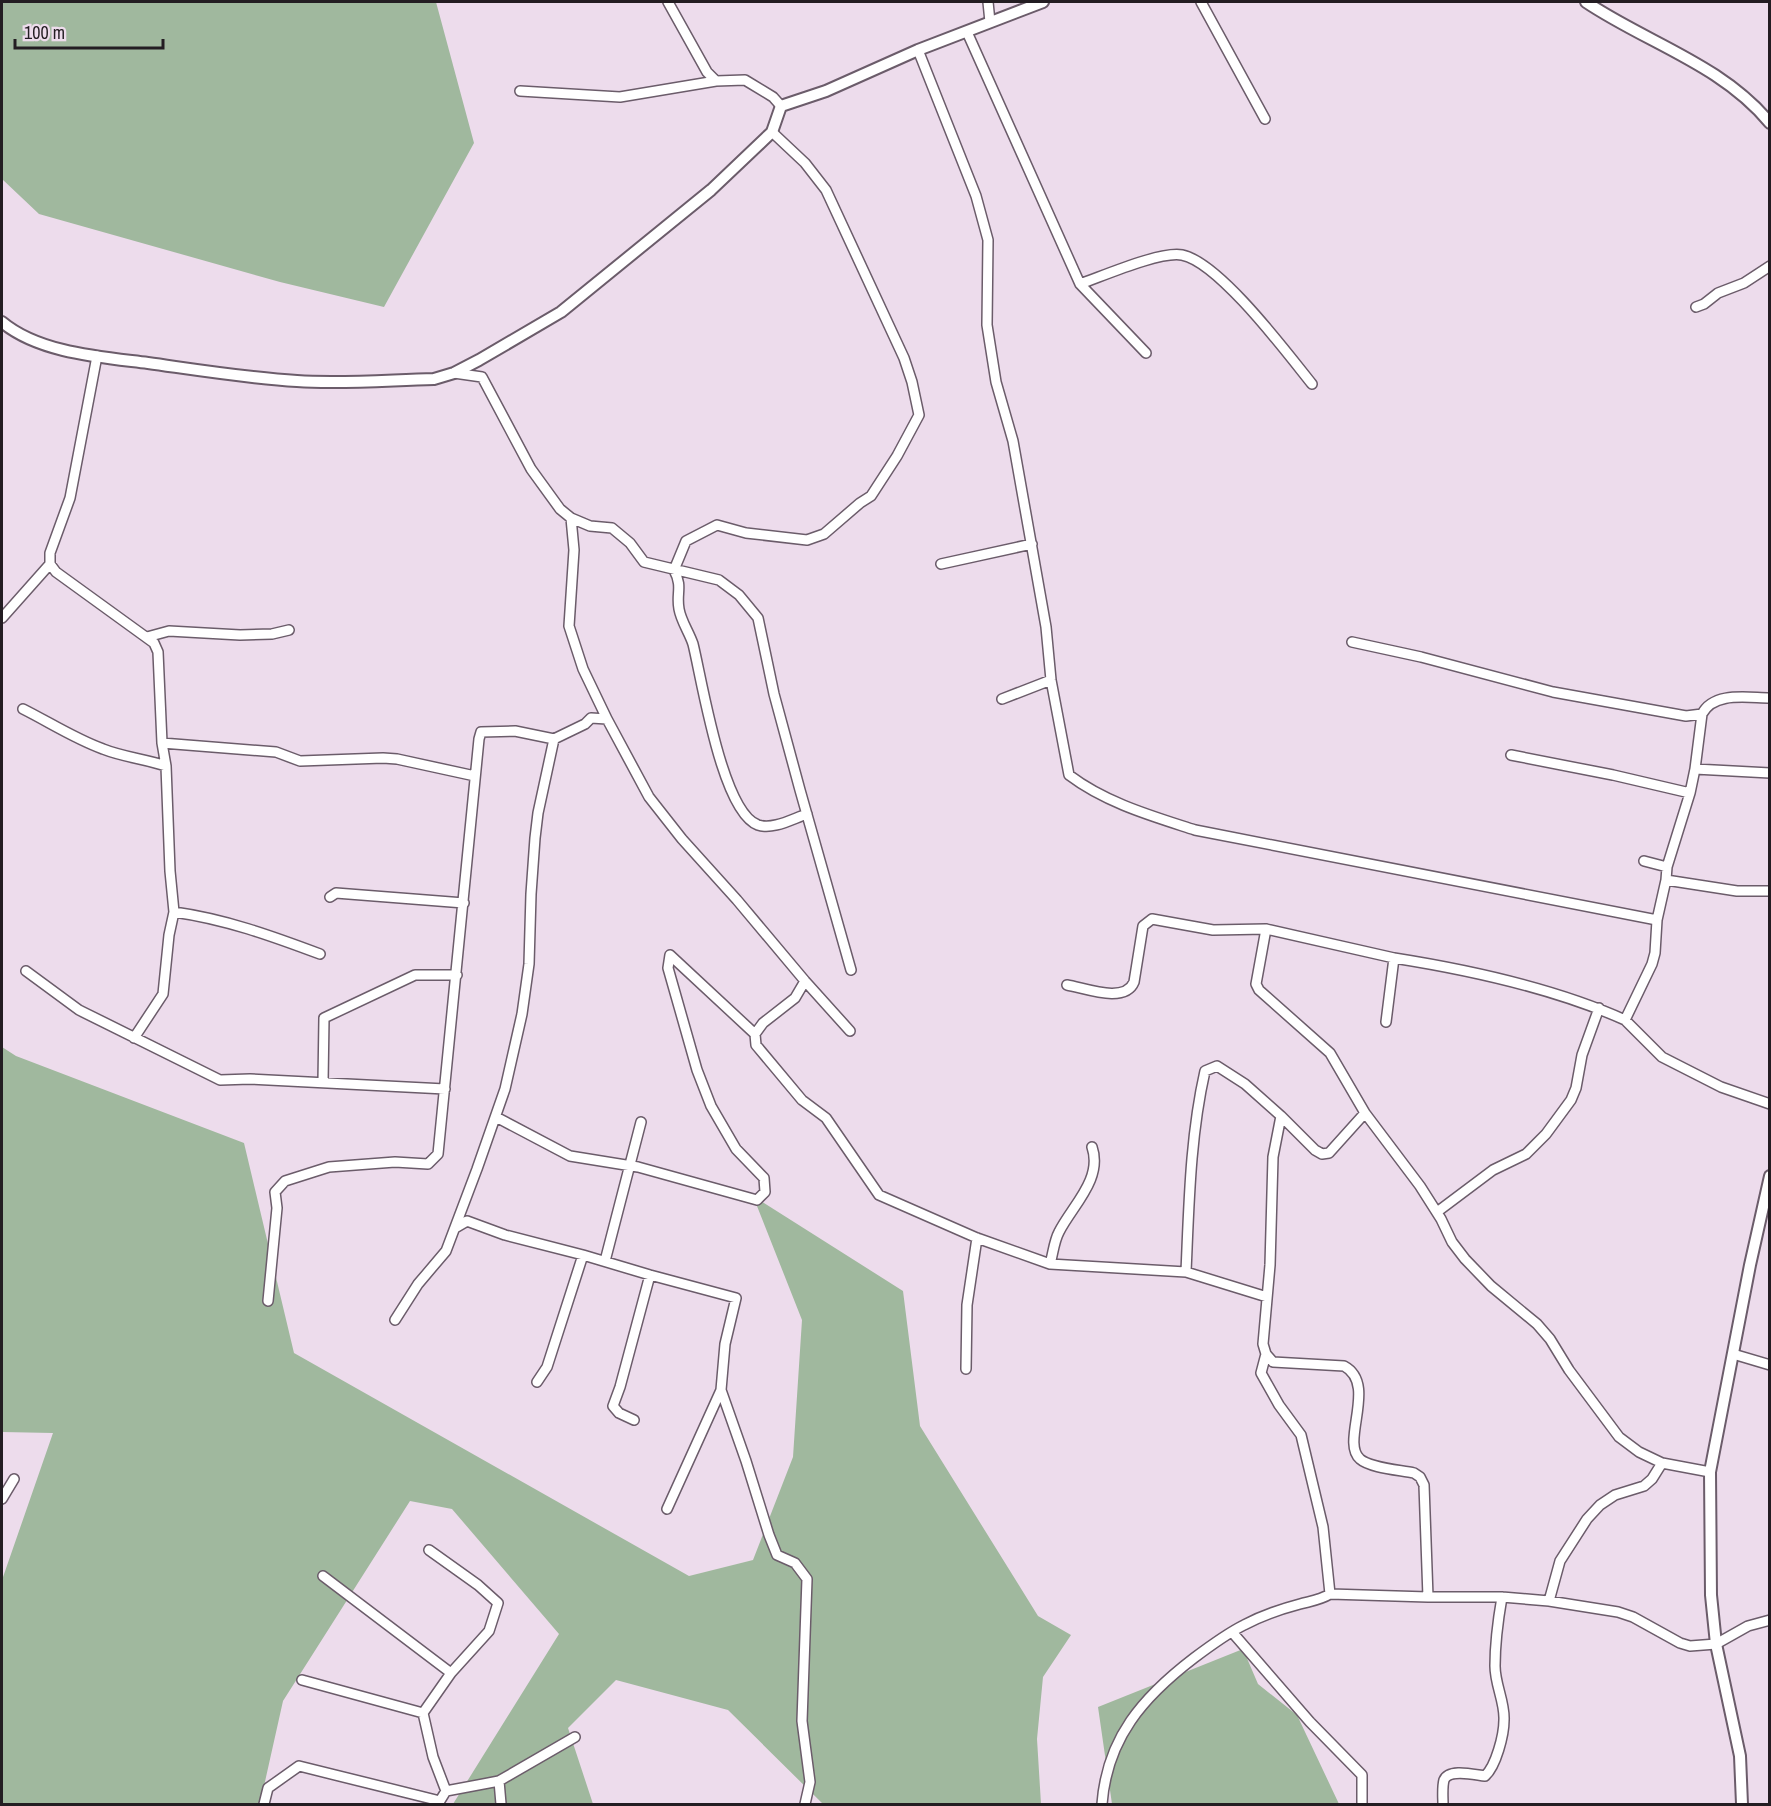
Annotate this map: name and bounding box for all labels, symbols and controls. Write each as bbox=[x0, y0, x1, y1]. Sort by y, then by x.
scale bar bbox=[15, 12, 164, 50]
text: 100 m bbox=[24, 20, 65, 45]

